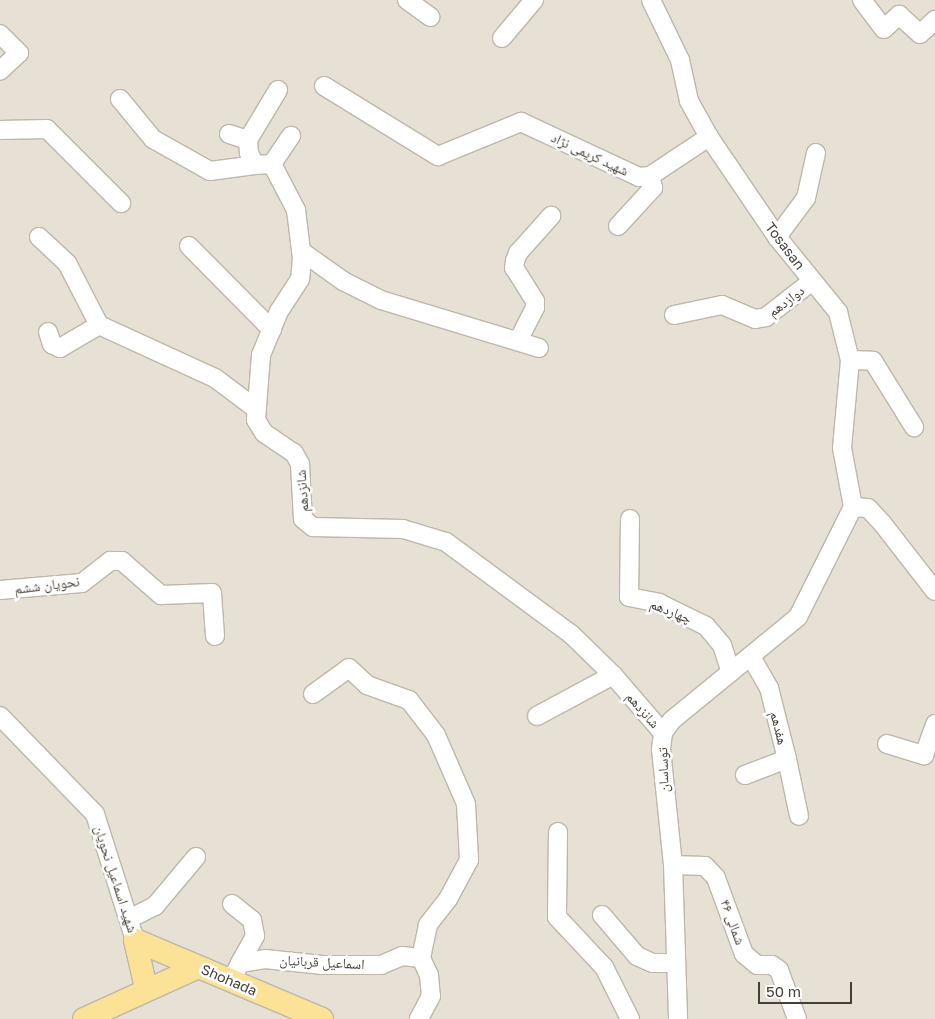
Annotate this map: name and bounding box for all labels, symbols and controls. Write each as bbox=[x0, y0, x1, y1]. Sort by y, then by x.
street label: شهید کریمی نژاد bbox=[549, 129, 631, 179]
street label: Tosasan bbox=[762, 219, 808, 273]
street label: دوازدهم bbox=[764, 282, 808, 320]
street label: شانزدهم bbox=[292, 469, 312, 513]
street label: نحویان ششم bbox=[13, 573, 81, 597]
street label: چهاردهم bbox=[648, 595, 694, 627]
street label: شانزدهم bbox=[623, 688, 663, 732]
street label: هفدهم bbox=[767, 710, 791, 746]
street label: توساسان bbox=[654, 747, 672, 793]
street label: شهید اسماعیل نحویان bbox=[91, 823, 141, 935]
street label: شمالی ۴۶ bbox=[717, 897, 749, 947]
street label: اسماعیل قربانیان bbox=[279, 951, 365, 973]
street label: Shohada bbox=[199, 961, 259, 999]
scale bar bbox=[760, 972, 854, 1004]
text: 50 m bbox=[766, 982, 801, 1000]

